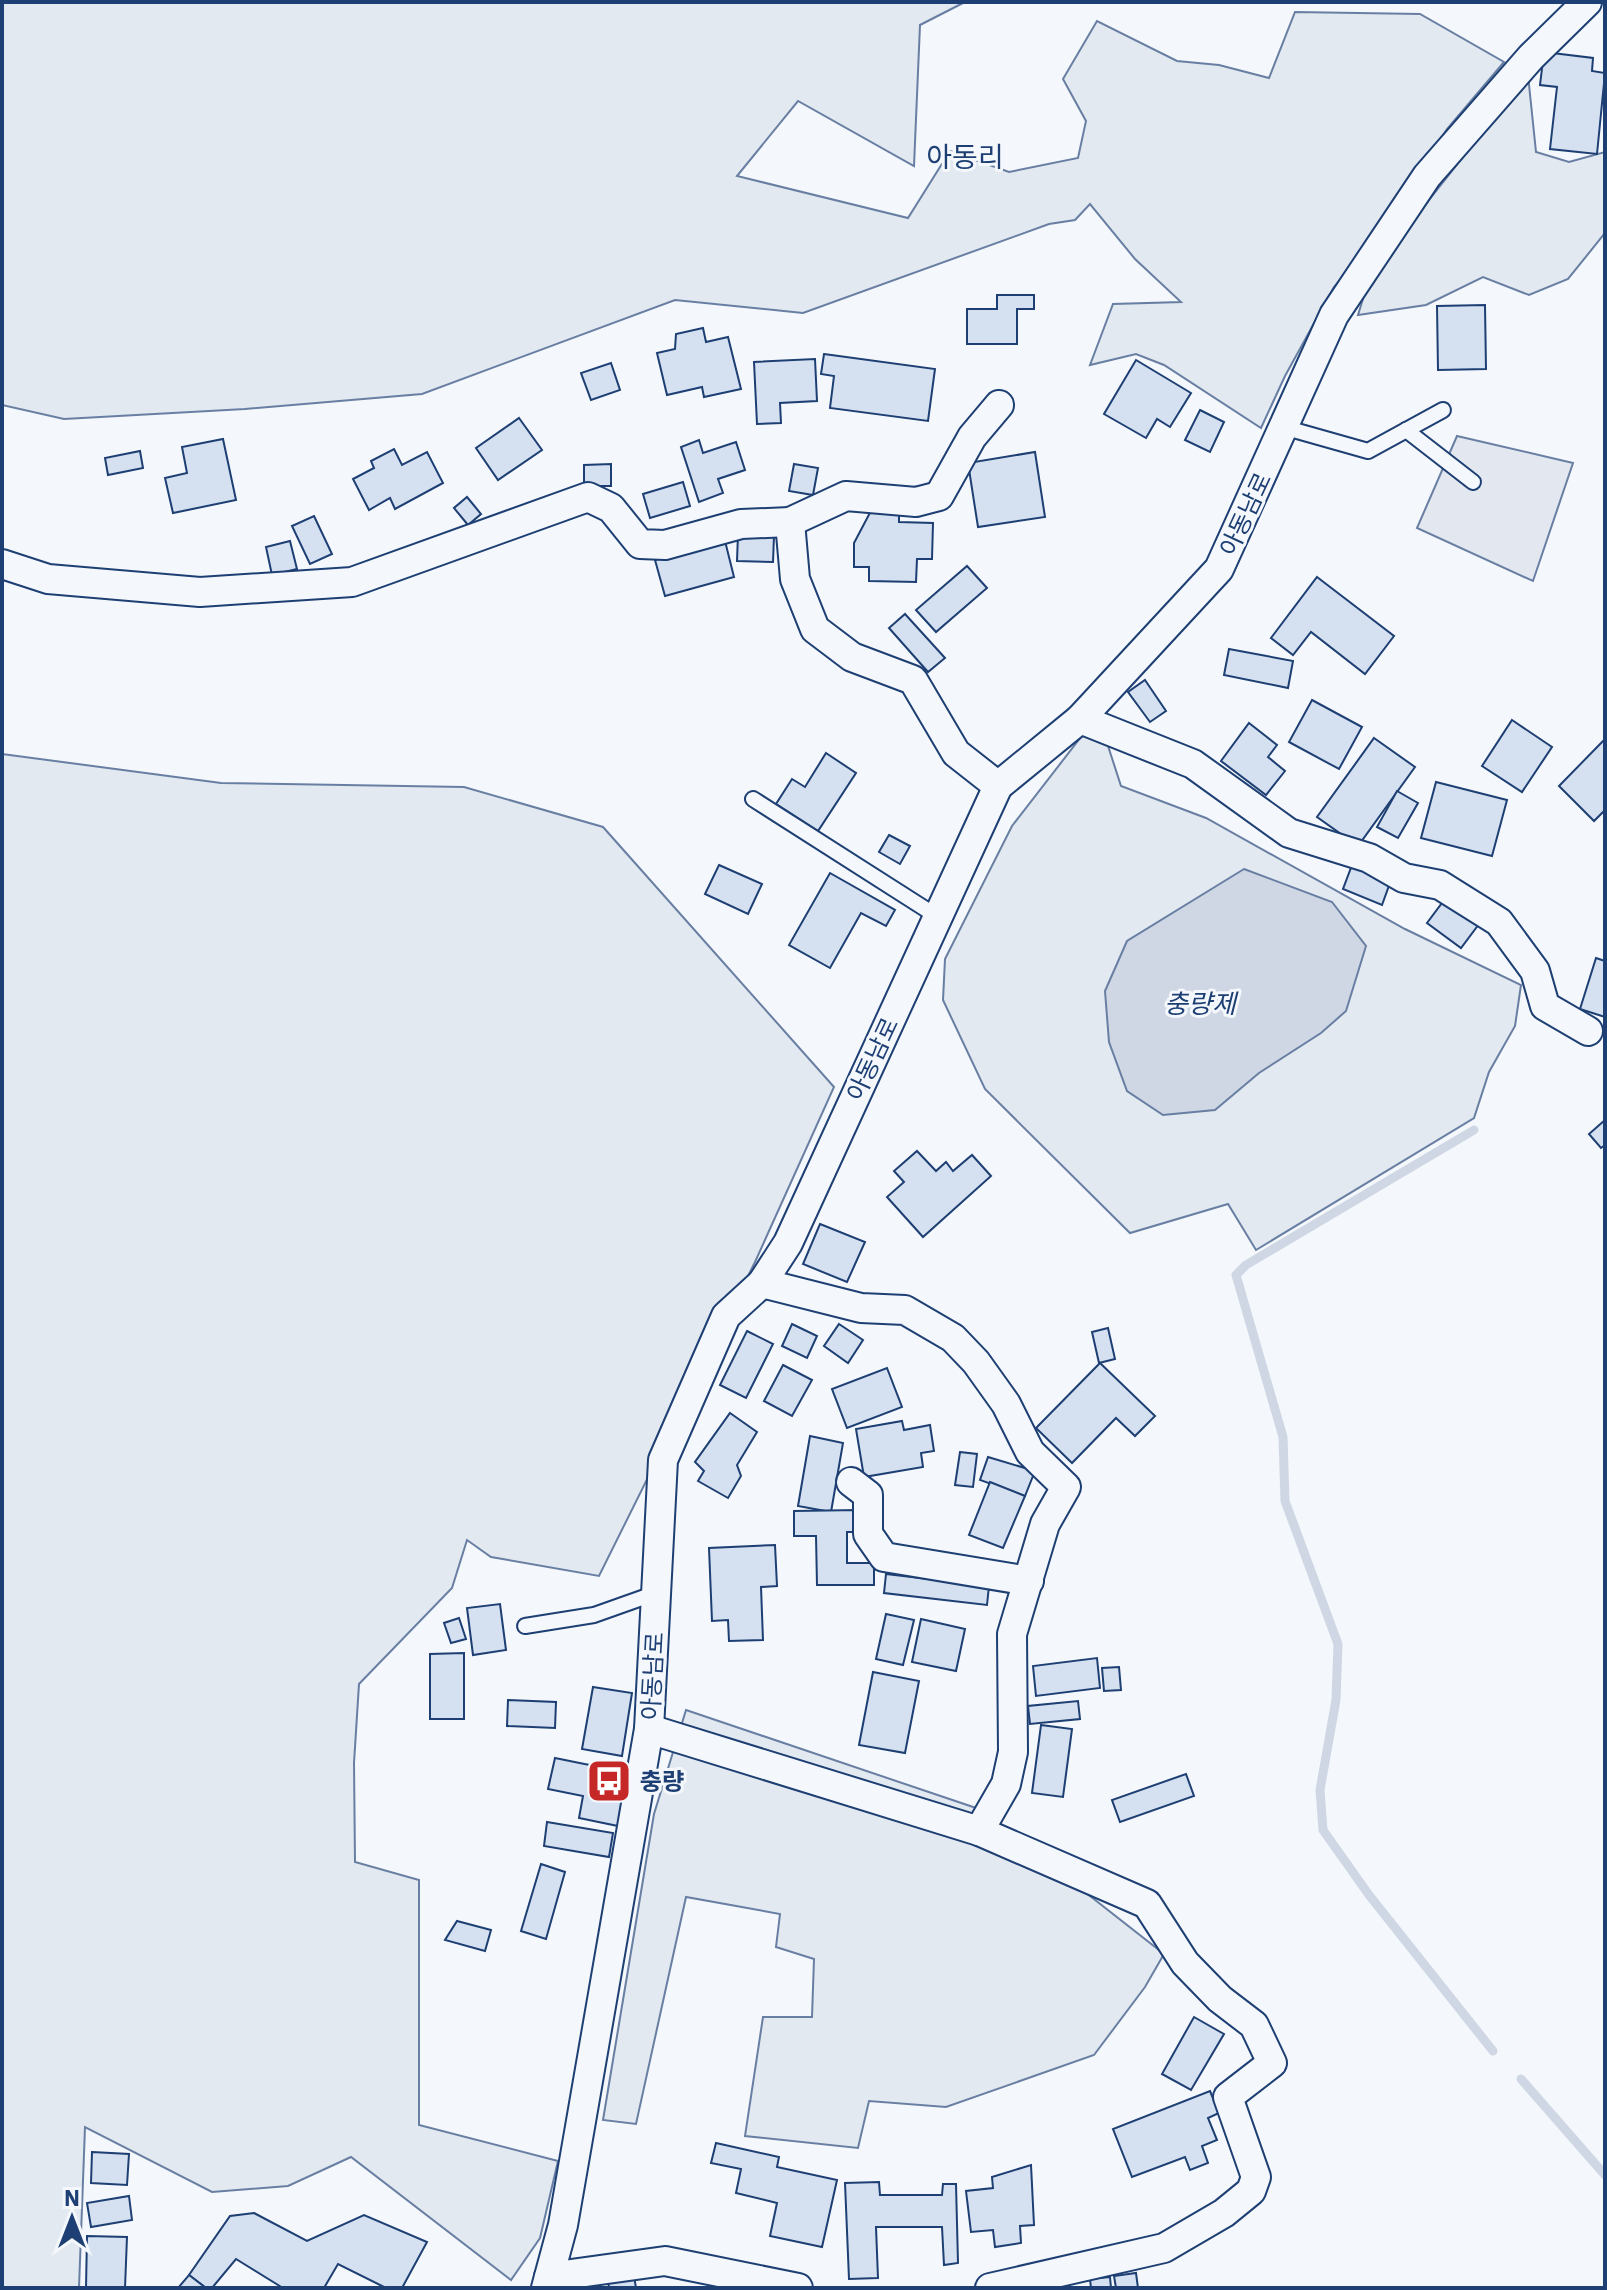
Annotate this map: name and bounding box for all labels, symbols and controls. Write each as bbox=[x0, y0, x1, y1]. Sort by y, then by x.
district label: 아동리 bbox=[926, 138, 1004, 175]
street label: 아동남로 bbox=[1212, 467, 1278, 561]
water label: 충량제 bbox=[1164, 986, 1239, 1020]
street label: 아동남로 bbox=[839, 1012, 905, 1106]
street label: 아동남로 bbox=[634, 1631, 670, 1721]
bus stop icon: 충량 bbox=[585, 1757, 633, 1805]
place label: 충량 bbox=[640, 1765, 684, 1797]
north arrow bbox=[32, 2178, 112, 2258]
text: N bbox=[64, 2183, 80, 2212]

